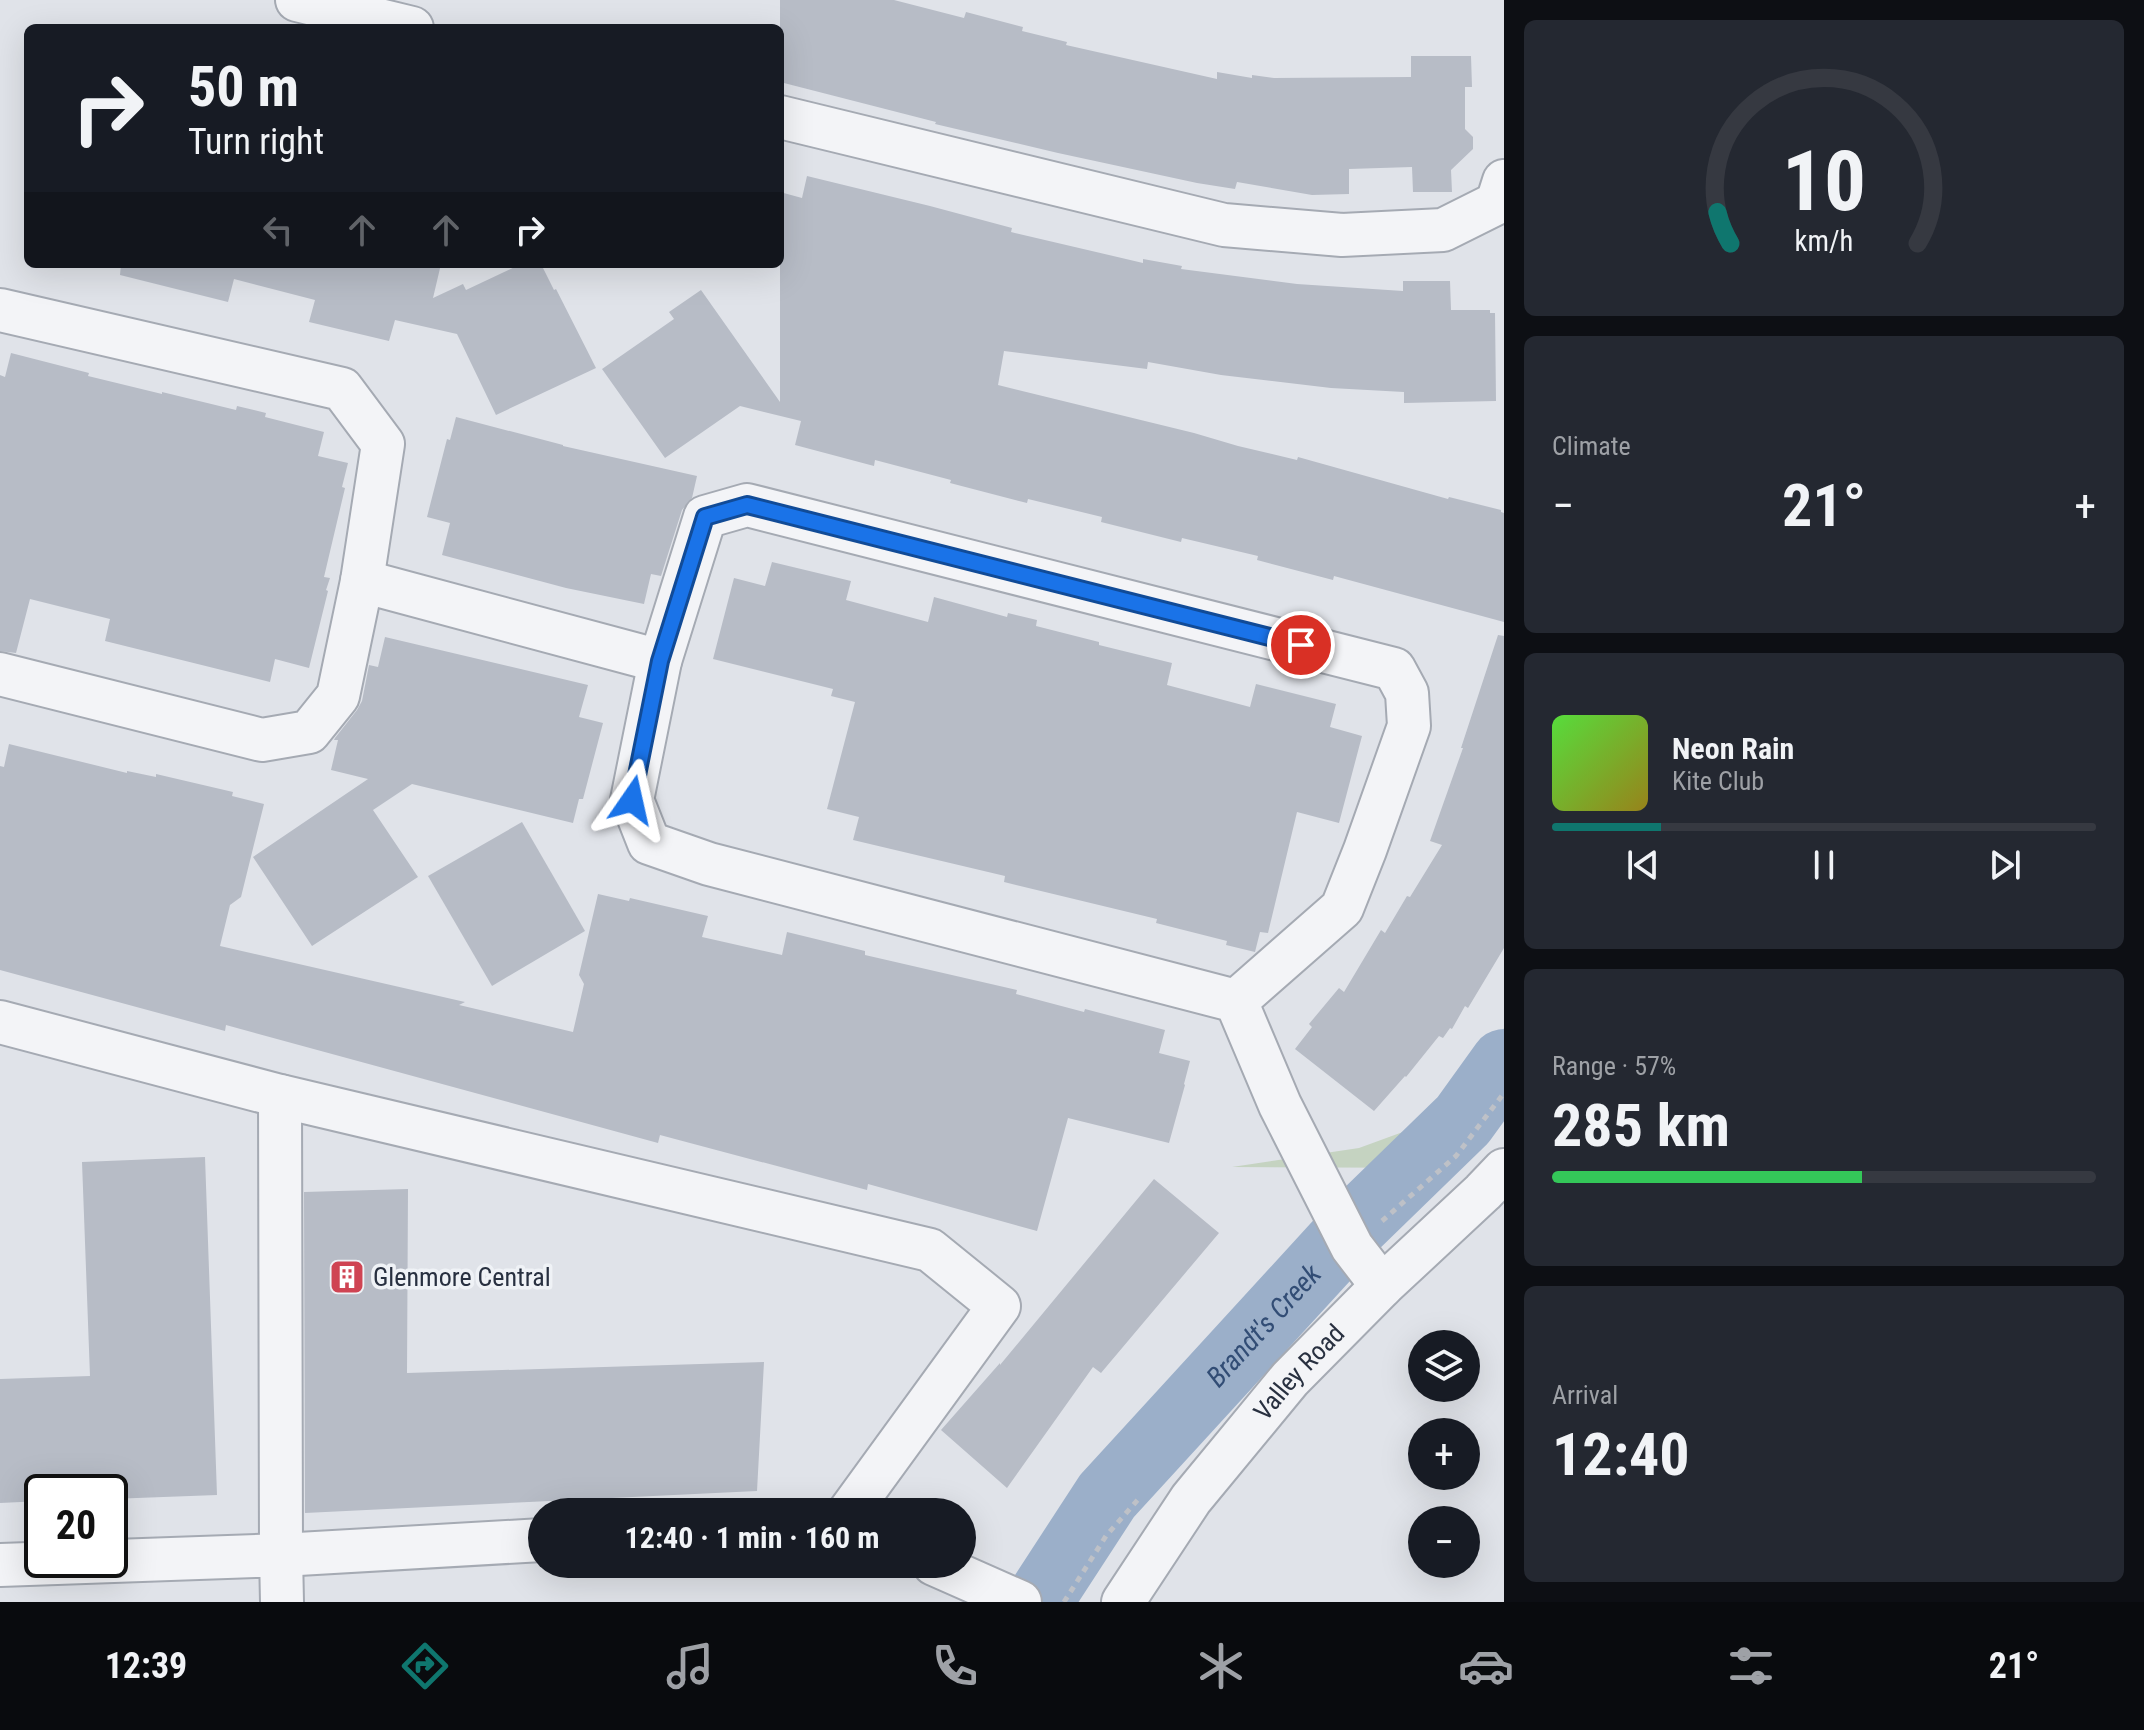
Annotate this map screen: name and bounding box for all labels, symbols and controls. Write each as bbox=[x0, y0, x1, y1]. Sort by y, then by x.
text: 50 m bbox=[188, 54, 299, 120]
icon: right bbox=[56, 56, 160, 160]
text: Turn right bbox=[188, 121, 324, 163]
text: 10 bbox=[1782, 133, 1866, 230]
icon: left bbox=[256, 208, 300, 252]
icon: ahead bbox=[340, 208, 384, 252]
icon: ahead bbox=[424, 208, 468, 252]
icon: right bbox=[508, 208, 552, 252]
text: km/h bbox=[1795, 224, 1853, 258]
text: Climate bbox=[1552, 431, 1631, 461]
text: 21° bbox=[1782, 470, 1866, 541]
text: − bbox=[1552, 480, 1574, 532]
text: + bbox=[2074, 480, 2096, 532]
pin bbox=[1267, 611, 1335, 679]
icon: arrive bbox=[1279, 623, 1323, 667]
text: Neon Rain bbox=[1672, 731, 1794, 766]
position arrow bbox=[590, 758, 674, 842]
text: Kite Club bbox=[1672, 766, 1764, 796]
icon: previous bbox=[1621, 843, 1665, 887]
icon: pause bbox=[1802, 843, 1846, 887]
icon: next bbox=[1983, 843, 2027, 887]
text: Range · 57% bbox=[1552, 1051, 1676, 1081]
text: 285 km bbox=[1552, 1090, 1730, 1161]
water label: Brandt's Creek bbox=[1200, 1257, 1328, 1393]
building icon: Glenmore Central bbox=[328, 1258, 366, 1296]
place label: Glenmore Central bbox=[373, 1262, 551, 1292]
street label: Valley Road bbox=[1247, 1318, 1350, 1426]
map controls bbox=[1408, 1330, 1480, 1578]
button: layers bbox=[1408, 1330, 1480, 1402]
text: Arrival bbox=[1552, 1380, 1618, 1410]
button: + bbox=[1408, 1418, 1480, 1490]
text: 12:40 bbox=[1552, 1419, 1690, 1490]
speed limit sign: 20 bbox=[24, 1474, 128, 1578]
button: − bbox=[1408, 1506, 1480, 1578]
text: 12:40 · 1 min · 160 m bbox=[625, 1520, 879, 1555]
icon: directions bbox=[397, 1638, 453, 1694]
icon: music bbox=[662, 1638, 718, 1694]
icon: phone bbox=[927, 1638, 983, 1694]
icon: climate bbox=[1193, 1638, 1249, 1694]
icon: car bbox=[1458, 1638, 1514, 1694]
icon: filters bbox=[1723, 1638, 1779, 1694]
text: 12:39 bbox=[105, 1645, 187, 1687]
text: 21° bbox=[1989, 1645, 2039, 1687]

